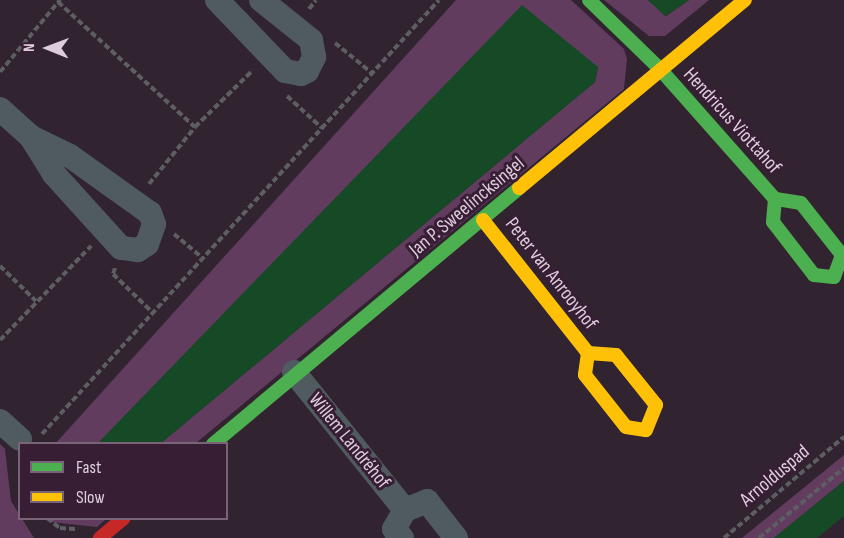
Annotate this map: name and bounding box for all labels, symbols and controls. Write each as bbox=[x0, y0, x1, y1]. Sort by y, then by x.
north arrow bbox=[18, 18, 78, 78]
text: N bbox=[20, 43, 39, 52]
street label: Hendricus Viottahof bbox=[678, 63, 786, 179]
street label: Jan P. Sweelincksingel bbox=[405, 152, 529, 262]
street label: Peter van Anrooyhof bbox=[500, 213, 602, 335]
street label: Willem Landréhof bbox=[303, 388, 395, 494]
street label: Arnolduspad bbox=[735, 440, 815, 512]
legend bbox=[18, 442, 228, 520]
text: Fast bbox=[76, 457, 101, 478]
text: Slow bbox=[76, 487, 105, 508]

